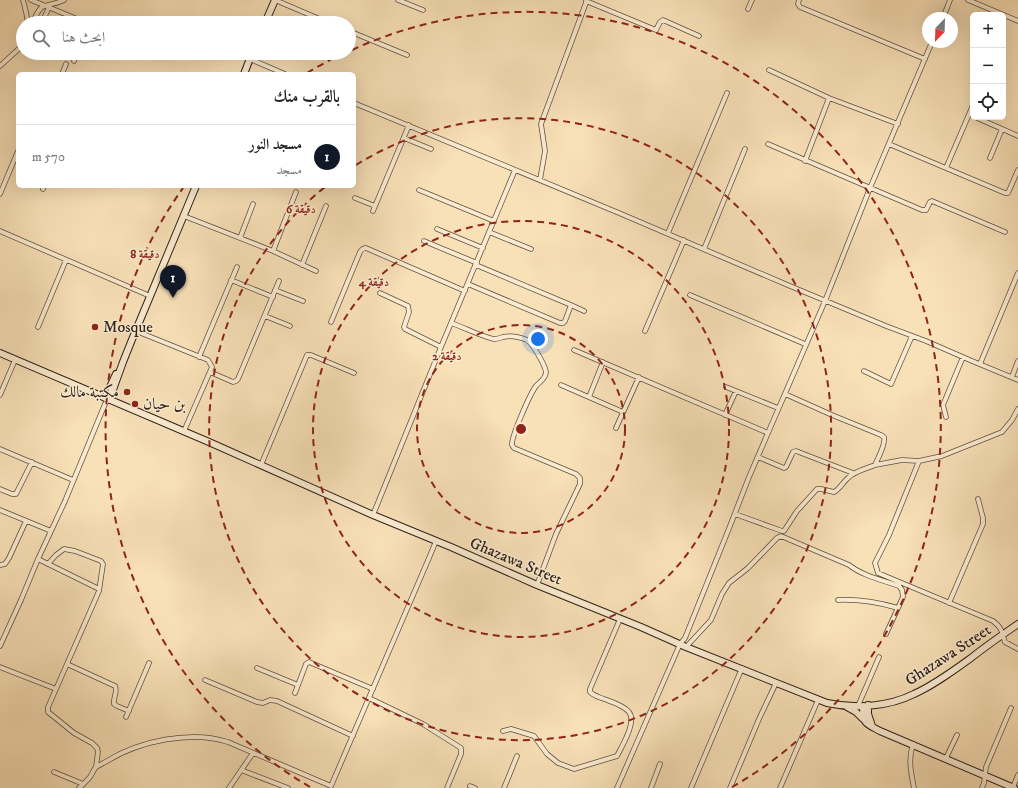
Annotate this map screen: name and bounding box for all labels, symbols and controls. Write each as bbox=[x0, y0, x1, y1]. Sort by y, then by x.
north arrow bbox=[922, 12, 958, 48]
map controls bbox=[970, 12, 1006, 120]
button: + bbox=[970, 12, 1006, 48]
search box bbox=[16, 16, 356, 60]
icon: search bbox=[30, 27, 52, 49]
text: ابحث هنا bbox=[62, 28, 105, 47]
button: − bbox=[970, 48, 1006, 84]
button: locate bbox=[970, 84, 1006, 120]
text: بالقرب منك bbox=[274, 86, 340, 108]
text: مسجد النور bbox=[249, 135, 302, 154]
text: 570 m bbox=[32, 149, 65, 165]
text: 1 bbox=[325, 149, 329, 165]
text: مسجد bbox=[276, 162, 302, 178]
text: 6 دقيقة bbox=[286, 202, 316, 217]
text: 8 دقيقة bbox=[130, 247, 160, 262]
pin: 1 bbox=[160, 265, 186, 298]
text: 4 دقيقة bbox=[358, 275, 389, 290]
place label: Mosque bbox=[103, 317, 153, 337]
marker: Mosque bbox=[90, 322, 100, 332]
your location bbox=[528, 329, 548, 349]
text: 2 دقيقة bbox=[432, 349, 462, 364]
place label: مكتبة مالك bbox=[60, 382, 119, 402]
marker: مكتبة مالك bbox=[122, 387, 132, 397]
place label: بن حيان bbox=[143, 394, 186, 414]
marker: بن حيان bbox=[130, 399, 140, 409]
centre of rings bbox=[514, 422, 528, 436]
street label: Ghazawa Street bbox=[467, 533, 565, 589]
street label: Ghazawa Street bbox=[901, 620, 995, 690]

